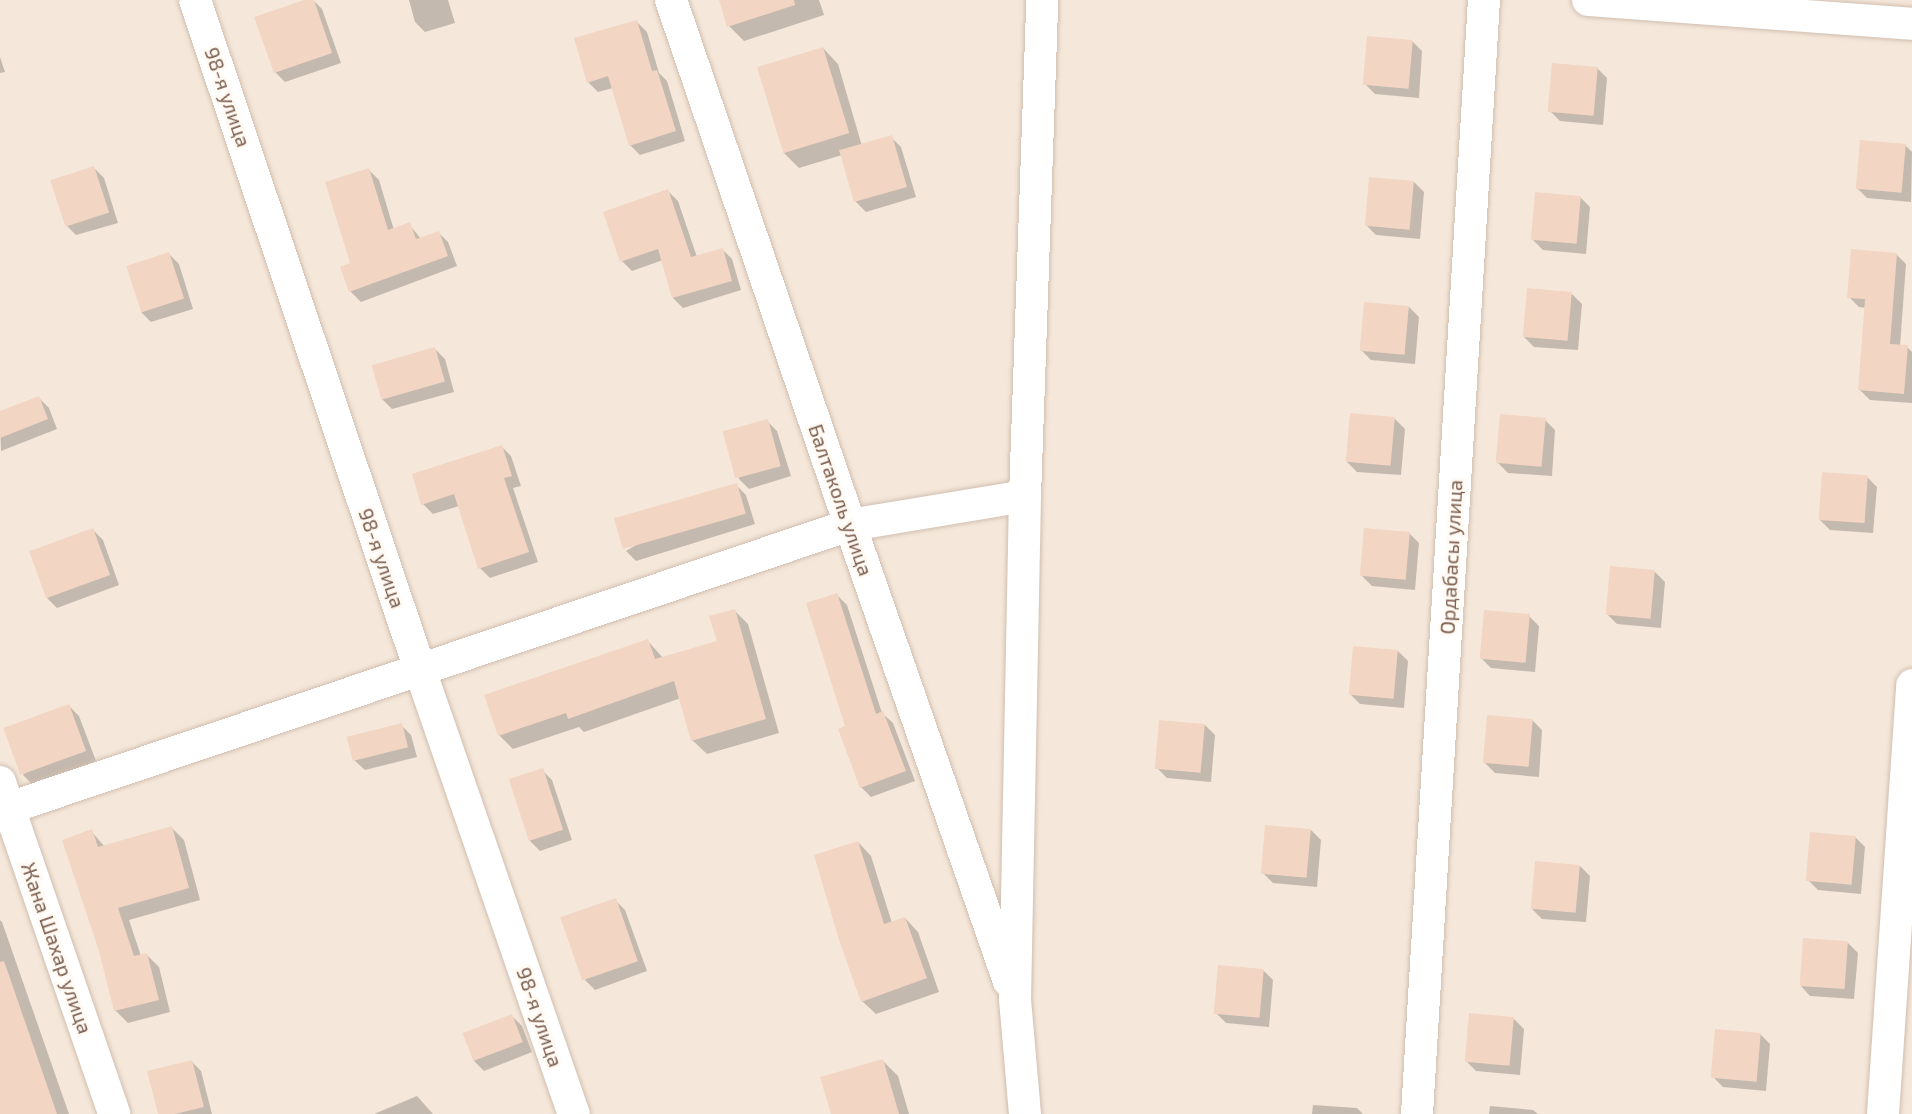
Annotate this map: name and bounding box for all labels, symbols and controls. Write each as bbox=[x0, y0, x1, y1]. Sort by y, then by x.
street label: 98-я улица bbox=[200, 44, 256, 150]
street label: Балтаколь улица bbox=[804, 421, 878, 579]
street label: Ордабасы улица bbox=[1435, 479, 1467, 635]
street label: 98-я улица bbox=[354, 505, 410, 611]
street label: Жана Шахар улица bbox=[16, 859, 98, 1037]
street label: 98-я улица bbox=[512, 964, 568, 1070]

